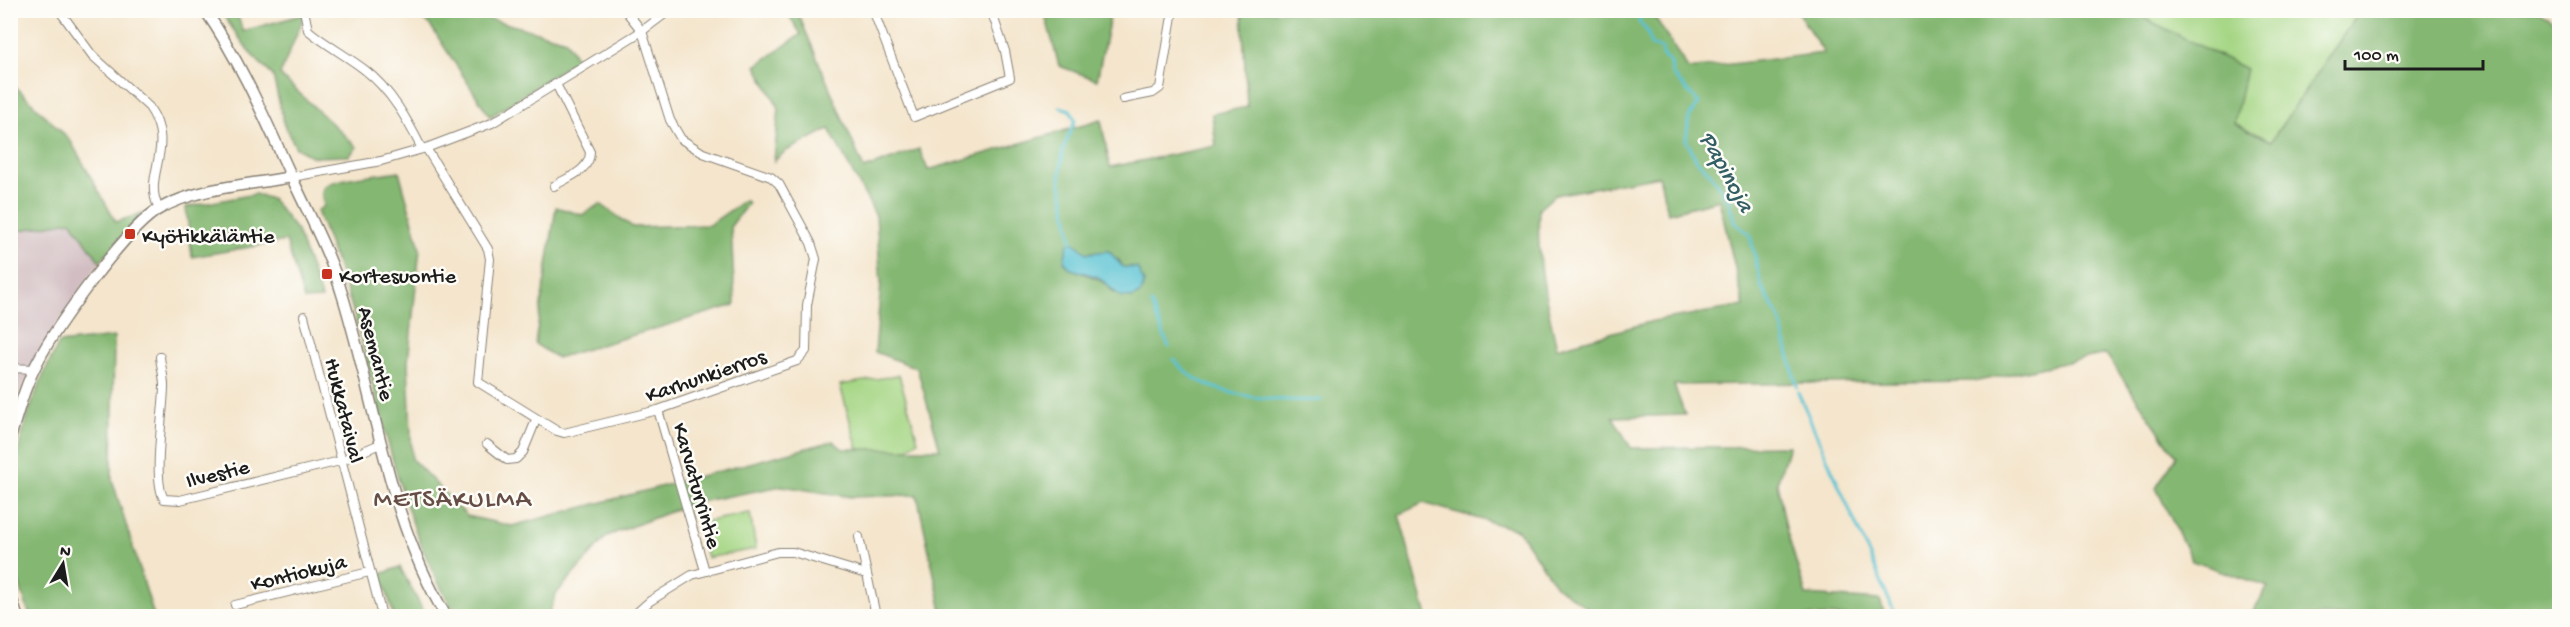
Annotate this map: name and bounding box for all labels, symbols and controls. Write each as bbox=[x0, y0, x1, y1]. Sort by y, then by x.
scale bar bbox=[2345, 33, 2483, 71]
text: 100 m bbox=[2353, 46, 2399, 67]
water label: Papinoja bbox=[1691, 127, 1760, 220]
place label: Kyötikkäläntie bbox=[142, 225, 275, 251]
marker: Kyötikkäläntie bbox=[123, 227, 137, 241]
place label: Kortesuontie bbox=[339, 265, 457, 291]
marker: Kortesuontie bbox=[320, 267, 334, 281]
street label: Asemantie bbox=[350, 304, 398, 404]
street label: Karhunkierros bbox=[643, 345, 771, 411]
street label: Hukkataival bbox=[317, 356, 368, 466]
street label: Karvaturrintie bbox=[665, 420, 726, 552]
street label: Ilvestie bbox=[184, 455, 253, 496]
district label: METSÄKULMA bbox=[374, 486, 533, 517]
north arrow bbox=[33, 534, 93, 594]
text: N bbox=[58, 542, 73, 563]
street label: Kontiokuja bbox=[248, 550, 350, 599]

